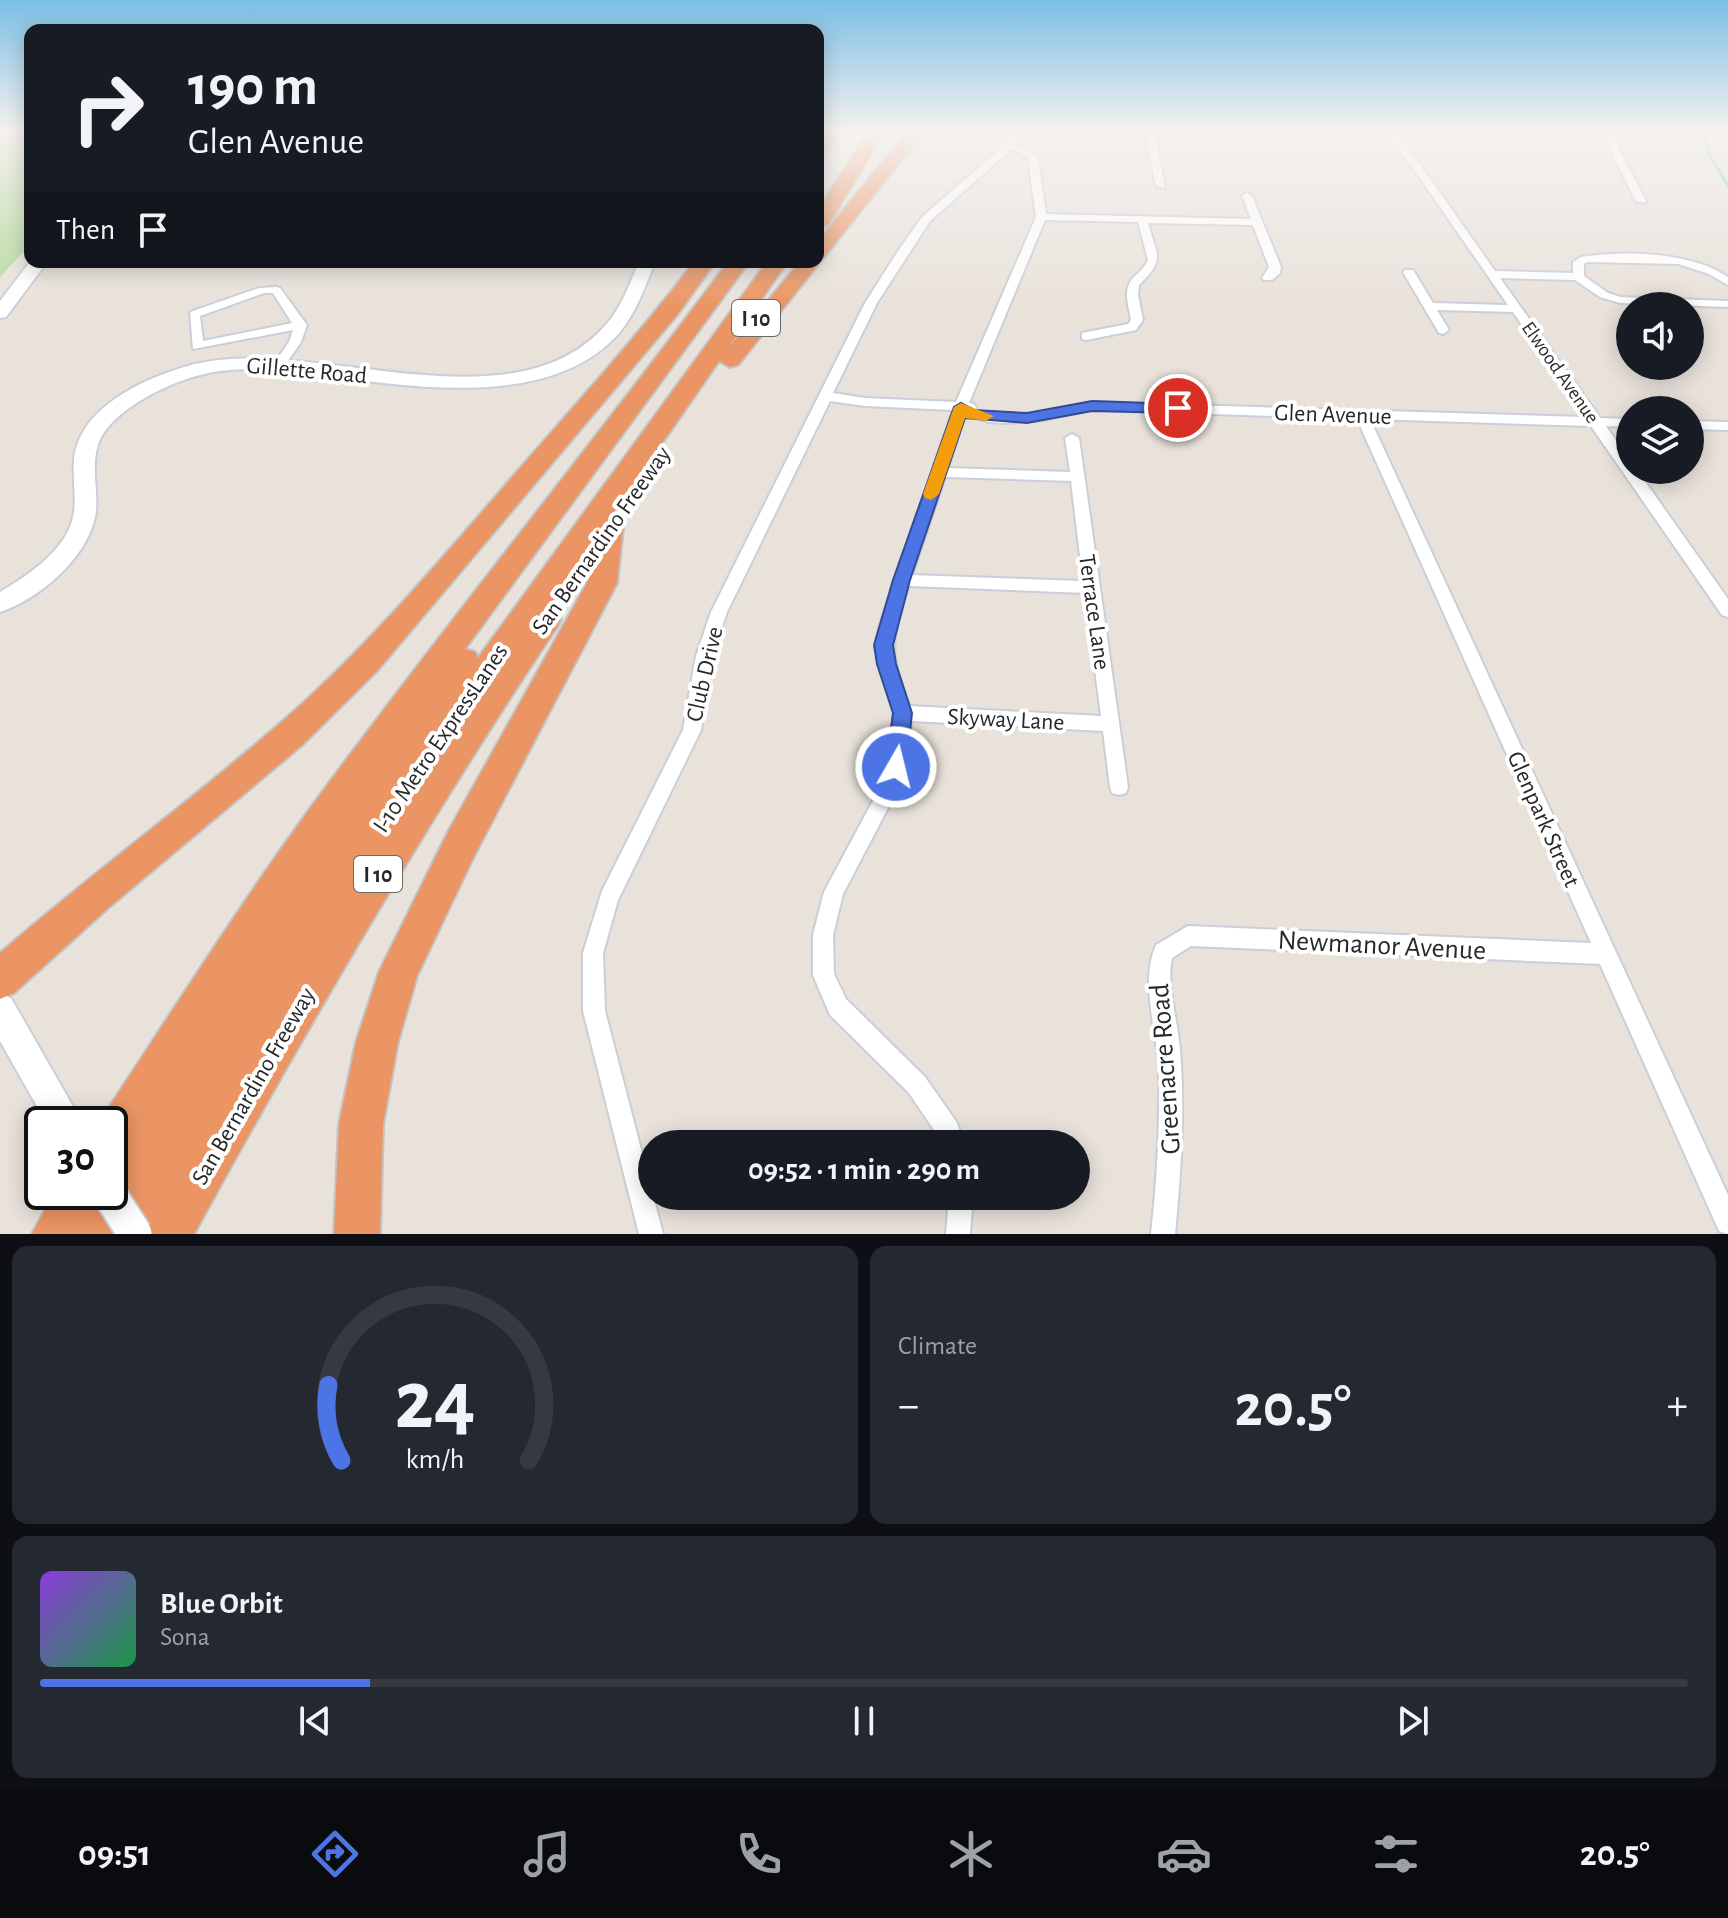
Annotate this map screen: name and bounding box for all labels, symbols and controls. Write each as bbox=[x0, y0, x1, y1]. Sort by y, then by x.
icon: right bbox=[56, 56, 160, 160]
text: 190 m bbox=[188, 59, 318, 115]
text: Glen Avenue bbox=[188, 124, 364, 160]
icon: arrive bbox=[131, 208, 175, 252]
text: Then bbox=[56, 215, 115, 245]
map controls bbox=[1616, 292, 1704, 484]
button: sound bbox=[1616, 292, 1704, 380]
road number: I 10 bbox=[732, 300, 780, 336]
street label: Elwood Avenue bbox=[1518, 318, 1603, 427]
street label: Gillette Road bbox=[246, 354, 368, 388]
pin bbox=[1144, 374, 1212, 442]
icon: arrive bbox=[1156, 386, 1200, 430]
button: layers bbox=[1616, 396, 1704, 484]
street label: Glen Avenue bbox=[1274, 401, 1392, 429]
street label: San Bernardino Freeway bbox=[528, 442, 676, 639]
street label: Terrace Lane bbox=[1074, 553, 1114, 671]
street label: Club Drive bbox=[682, 624, 728, 724]
street label: I-10 Metro ExpressLanes bbox=[369, 640, 513, 837]
street label: Skyway Lane bbox=[947, 705, 1065, 735]
position arrow bbox=[854, 725, 938, 809]
street label: Glenpark Street bbox=[1502, 748, 1584, 891]
road number: I 10 bbox=[354, 856, 402, 892]
street label: Newmanor Avenue bbox=[1277, 927, 1487, 965]
street label: Greenacre Road bbox=[1146, 982, 1186, 1155]
street label: San Bernardino Freeway bbox=[188, 984, 320, 1189]
speed limit sign: 30 bbox=[24, 1106, 128, 1210]
text: 09:52 · 1 min · 290 m bbox=[748, 1155, 980, 1185]
text: Climate bbox=[898, 1333, 977, 1359]
text: 24 bbox=[394, 1360, 476, 1444]
text: 20.5° bbox=[1235, 1377, 1351, 1437]
text: − bbox=[898, 1384, 919, 1428]
text: + bbox=[1667, 1384, 1688, 1428]
text: km/h bbox=[406, 1445, 464, 1474]
text: Blue Orbit bbox=[160, 1589, 283, 1619]
text: Sona bbox=[160, 1624, 210, 1650]
icon: previous bbox=[293, 1699, 337, 1743]
icon: pause bbox=[842, 1699, 886, 1743]
icon: next bbox=[1391, 1699, 1435, 1743]
icon: directions bbox=[307, 1826, 363, 1882]
icon: music bbox=[519, 1826, 575, 1882]
icon: phone bbox=[731, 1826, 787, 1882]
icon: climate bbox=[943, 1826, 999, 1882]
icon: car bbox=[1156, 1826, 1212, 1882]
icon: filters bbox=[1368, 1826, 1424, 1882]
text: 09:51 bbox=[78, 1836, 151, 1872]
text: 20.5° bbox=[1580, 1836, 1650, 1872]

